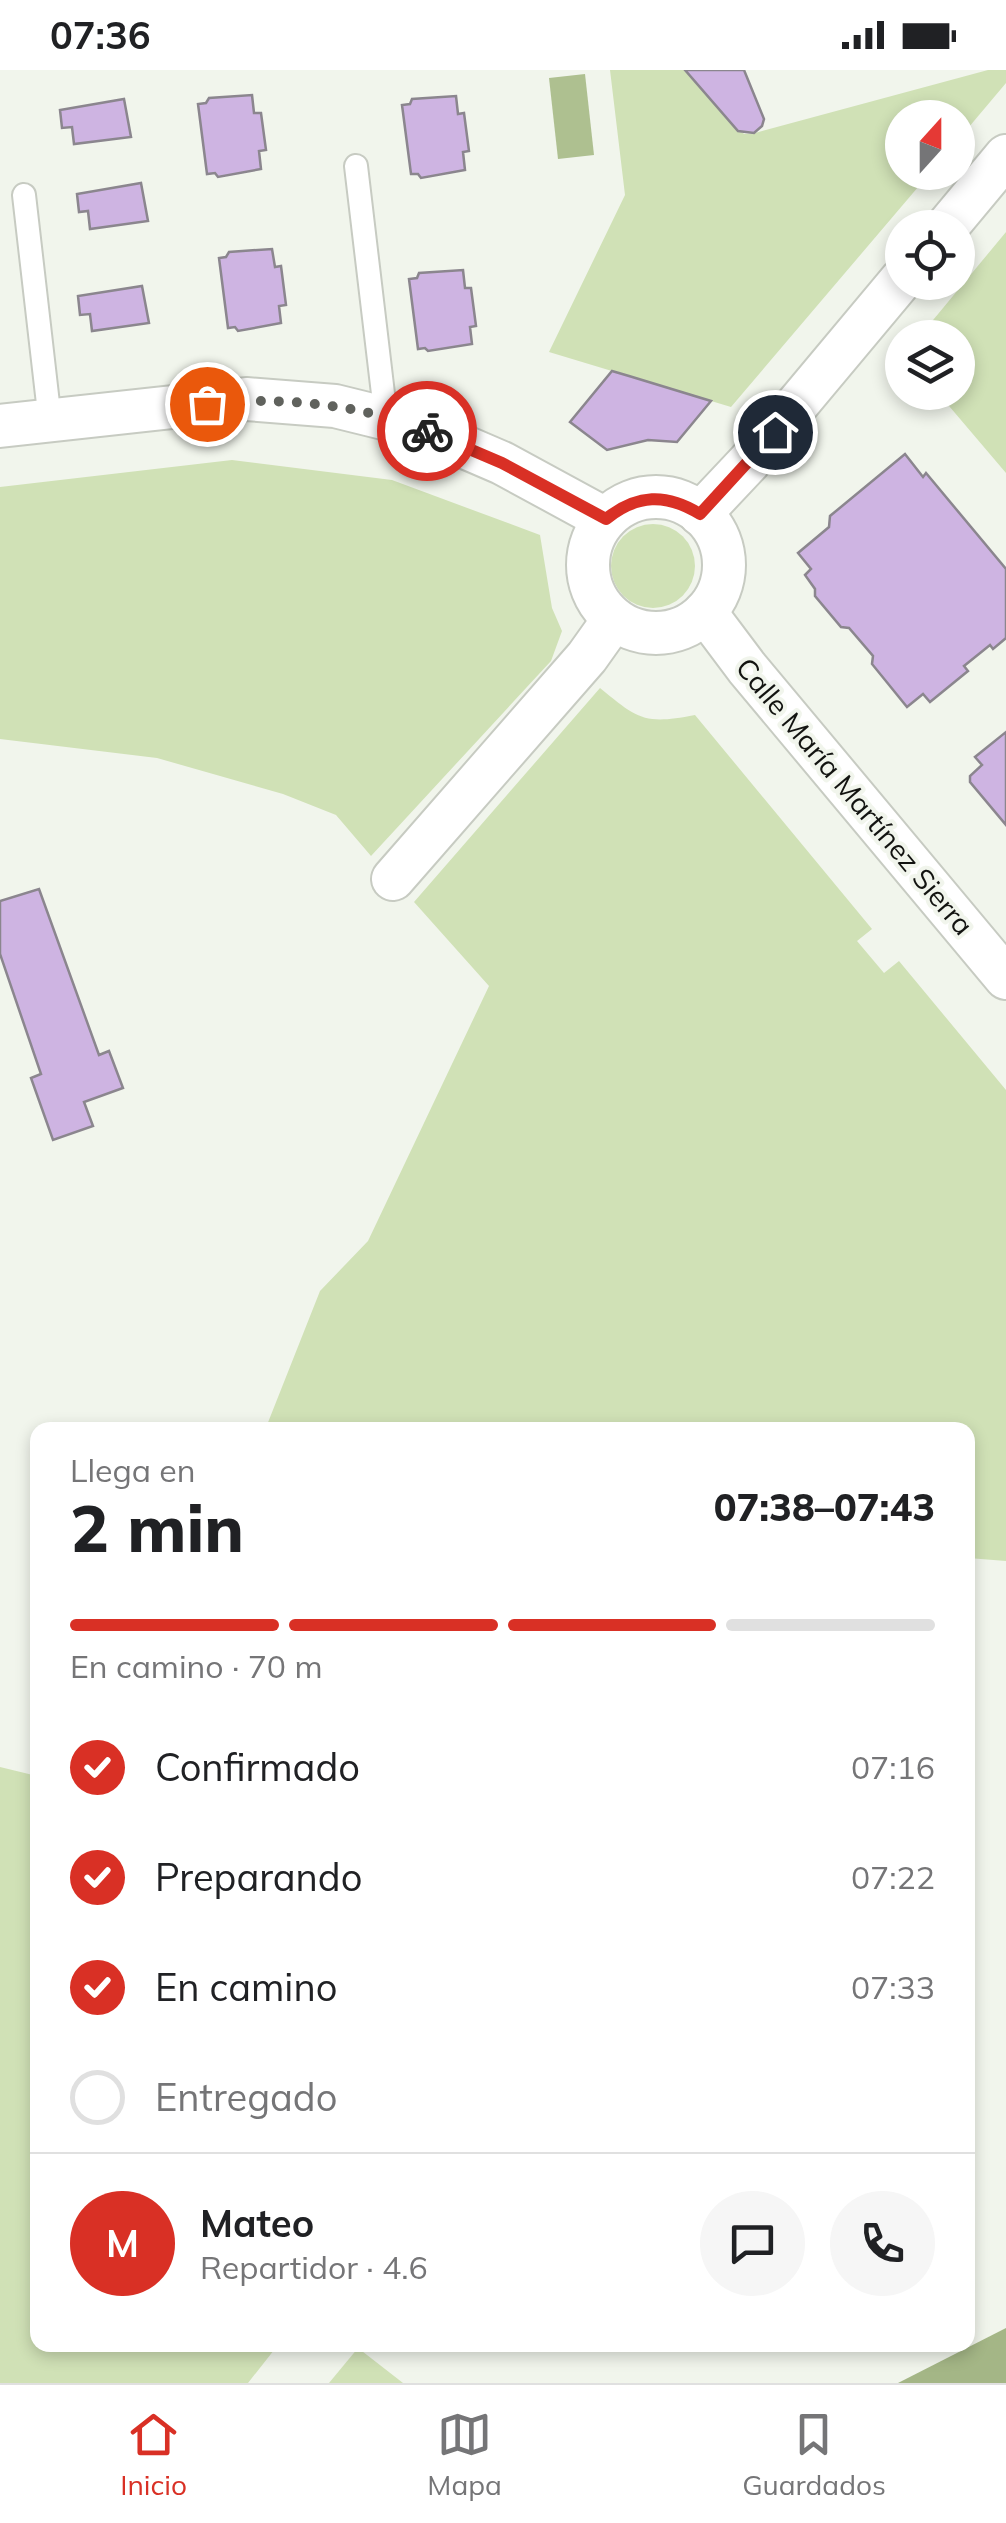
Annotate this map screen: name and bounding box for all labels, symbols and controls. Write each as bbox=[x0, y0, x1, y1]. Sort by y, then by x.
text: 07:36 bbox=[50, 11, 151, 59]
north arrow bbox=[885, 100, 975, 190]
map controls bbox=[885, 100, 975, 410]
button: locate bbox=[885, 210, 975, 300]
button: layers bbox=[885, 320, 975, 410]
pin bbox=[165, 362, 250, 447]
icon: bag bbox=[180, 377, 235, 432]
courier bbox=[377, 381, 477, 481]
pin bbox=[733, 390, 818, 475]
icon: bike bbox=[400, 404, 455, 459]
icon: home bbox=[748, 405, 803, 460]
street label: Calle María Martínez Sierra bbox=[729, 650, 981, 942]
text: Llega en bbox=[70, 1450, 195, 1490]
text: 07:38–07:43 bbox=[714, 1483, 935, 1531]
text: 2 min bbox=[70, 1487, 244, 1568]
text: En camino · 70 m bbox=[70, 1646, 323, 1686]
icon: check bbox=[70, 1740, 125, 1795]
text: Confirmado bbox=[155, 1743, 360, 1791]
text: 07:16 bbox=[851, 1747, 935, 1787]
icon: check bbox=[70, 1850, 125, 1905]
text: Preparando bbox=[155, 1853, 362, 1901]
text: 07:22 bbox=[851, 1857, 935, 1897]
icon: check bbox=[70, 1960, 125, 2015]
text: En camino bbox=[155, 1963, 337, 2011]
text: 07:33 bbox=[851, 1967, 935, 2007]
text: Entregado bbox=[155, 2073, 337, 2121]
button: chat bbox=[700, 2191, 805, 2296]
button: phone bbox=[830, 2191, 935, 2296]
text: Mateo bbox=[200, 2199, 314, 2247]
text: M bbox=[106, 2219, 139, 2267]
text: Repartidor · 4.6 bbox=[200, 2247, 428, 2287]
tab: Inicio bbox=[120, 2407, 187, 2502]
tab: Mapa bbox=[427, 2407, 502, 2502]
tab: Guardados bbox=[742, 2407, 886, 2502]

